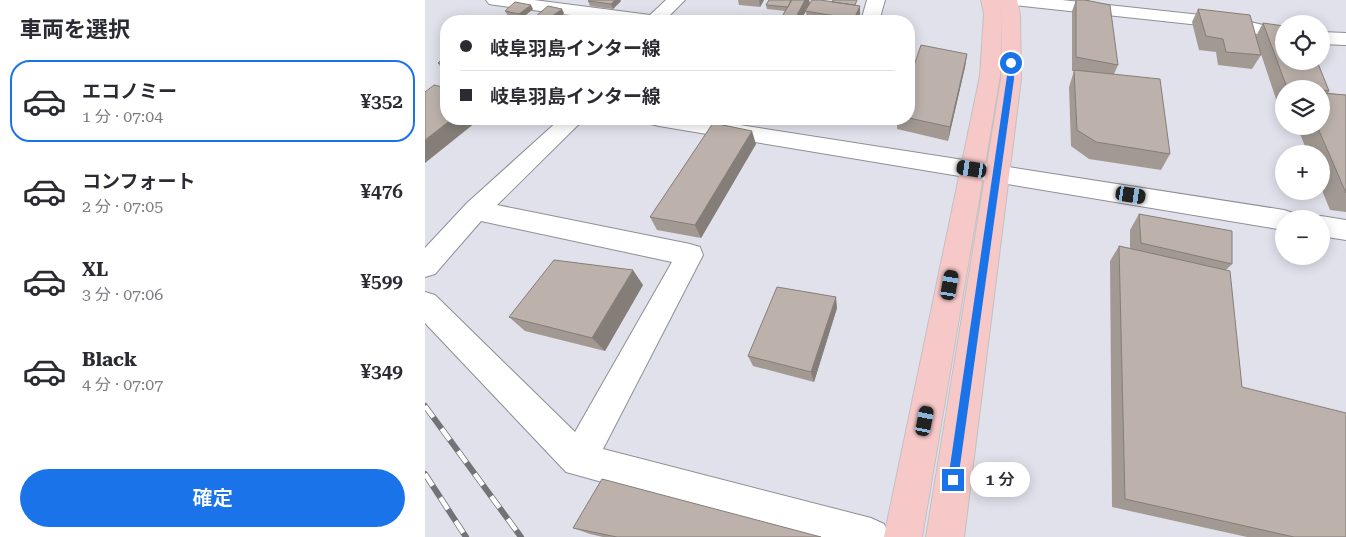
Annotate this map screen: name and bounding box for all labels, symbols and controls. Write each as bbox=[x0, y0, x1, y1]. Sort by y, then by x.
map controls bbox=[1275, 15, 1330, 265]
button: locate bbox=[1275, 15, 1330, 70]
text: 車両を選択 bbox=[20, 17, 130, 42]
text: 岐阜羽島インター線 bbox=[490, 37, 661, 60]
route start bbox=[1000, 52, 1022, 74]
icon: car bbox=[22, 79, 67, 124]
text: エコノミー bbox=[82, 80, 177, 103]
button: layers bbox=[1275, 80, 1330, 135]
text: 岐阜羽島インター線 bbox=[490, 85, 661, 108]
text: ¥352 bbox=[360, 90, 403, 113]
text: 1 分 · 07:04 bbox=[82, 107, 163, 126]
button: + bbox=[1275, 145, 1330, 200]
car bbox=[956, 159, 987, 179]
icon: car bbox=[22, 169, 67, 214]
text: コンフォート bbox=[82, 170, 195, 193]
text: ¥476 bbox=[360, 180, 403, 203]
car bbox=[1115, 185, 1146, 205]
text: 2 分 · 07:05 bbox=[82, 197, 163, 216]
button: − bbox=[1275, 210, 1330, 265]
text: XL bbox=[82, 258, 108, 281]
icon: car bbox=[22, 259, 67, 304]
car bbox=[940, 269, 959, 301]
text: ¥599 bbox=[360, 270, 403, 293]
text: 3 分 · 07:06 bbox=[82, 285, 163, 304]
text: Black bbox=[82, 348, 137, 371]
icon: car bbox=[22, 349, 67, 394]
text: ¥349 bbox=[360, 360, 403, 383]
text: 4 分 · 07:07 bbox=[82, 375, 163, 394]
car bbox=[914, 405, 935, 437]
callout: 1 分 bbox=[971, 462, 1031, 498]
button: 確定 bbox=[20, 469, 405, 527]
route end bbox=[942, 469, 964, 491]
text: 1 分 bbox=[985, 470, 1015, 489]

